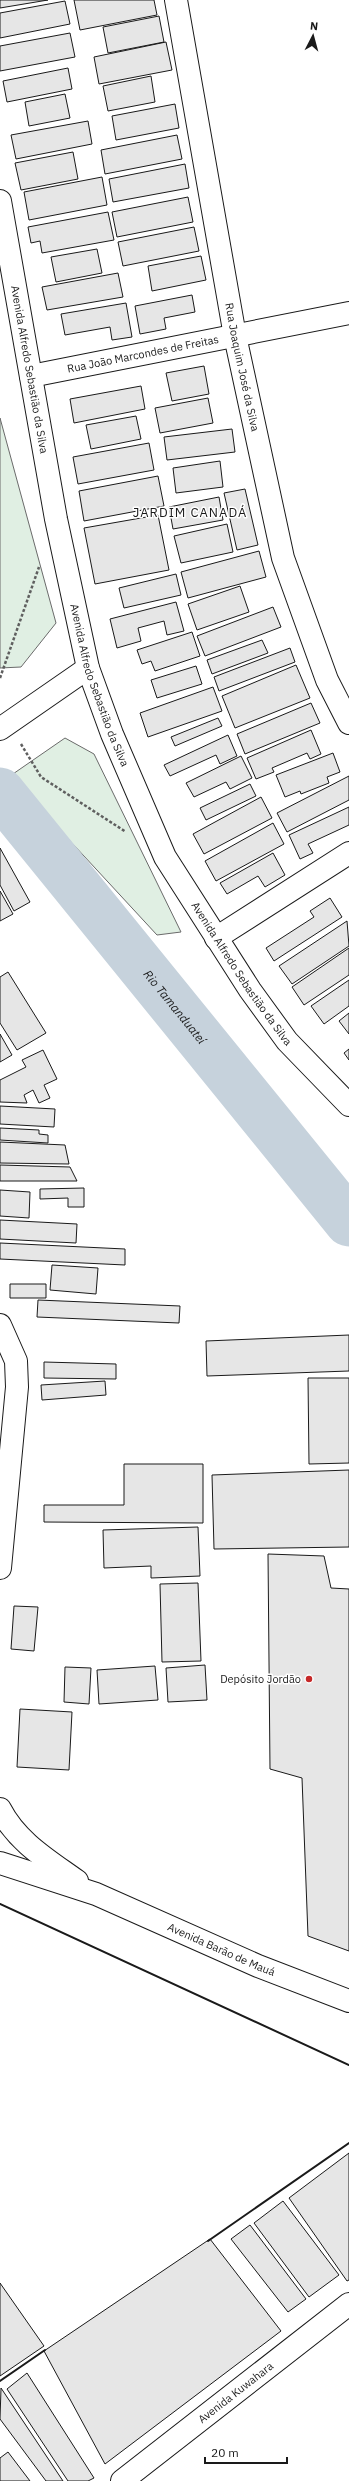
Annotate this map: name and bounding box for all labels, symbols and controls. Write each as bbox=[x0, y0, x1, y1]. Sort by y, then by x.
north arrow bbox=[293, 16, 333, 56]
text: N bbox=[309, 19, 319, 33]
street label: Avenida Alfredo Sebastião da Silva bbox=[8, 284, 51, 455]
street label: Rua Joaquim José da Silva bbox=[222, 302, 262, 433]
street label: Rua João Marcondes de Freitas bbox=[66, 332, 220, 376]
district label: JARDIM CANADÁ bbox=[133, 504, 247, 521]
street label: Avenida Alfredo Sebastião da Silva bbox=[67, 603, 132, 769]
street label: Avenida Alfredo Sebastião da Silva bbox=[188, 899, 295, 1049]
water label: Rio Tamanduateí bbox=[140, 967, 211, 1048]
place label: Depósito Jordão bbox=[220, 1672, 301, 1686]
marker: Depósito Jordão bbox=[304, 1674, 314, 1684]
street label: Avenida Barão de Mauá bbox=[166, 1920, 277, 1979]
street label: Avenida Kuwahara bbox=[195, 2359, 276, 2426]
scale bar bbox=[205, 2439, 287, 2465]
text: 20 m bbox=[211, 2445, 239, 2460]

